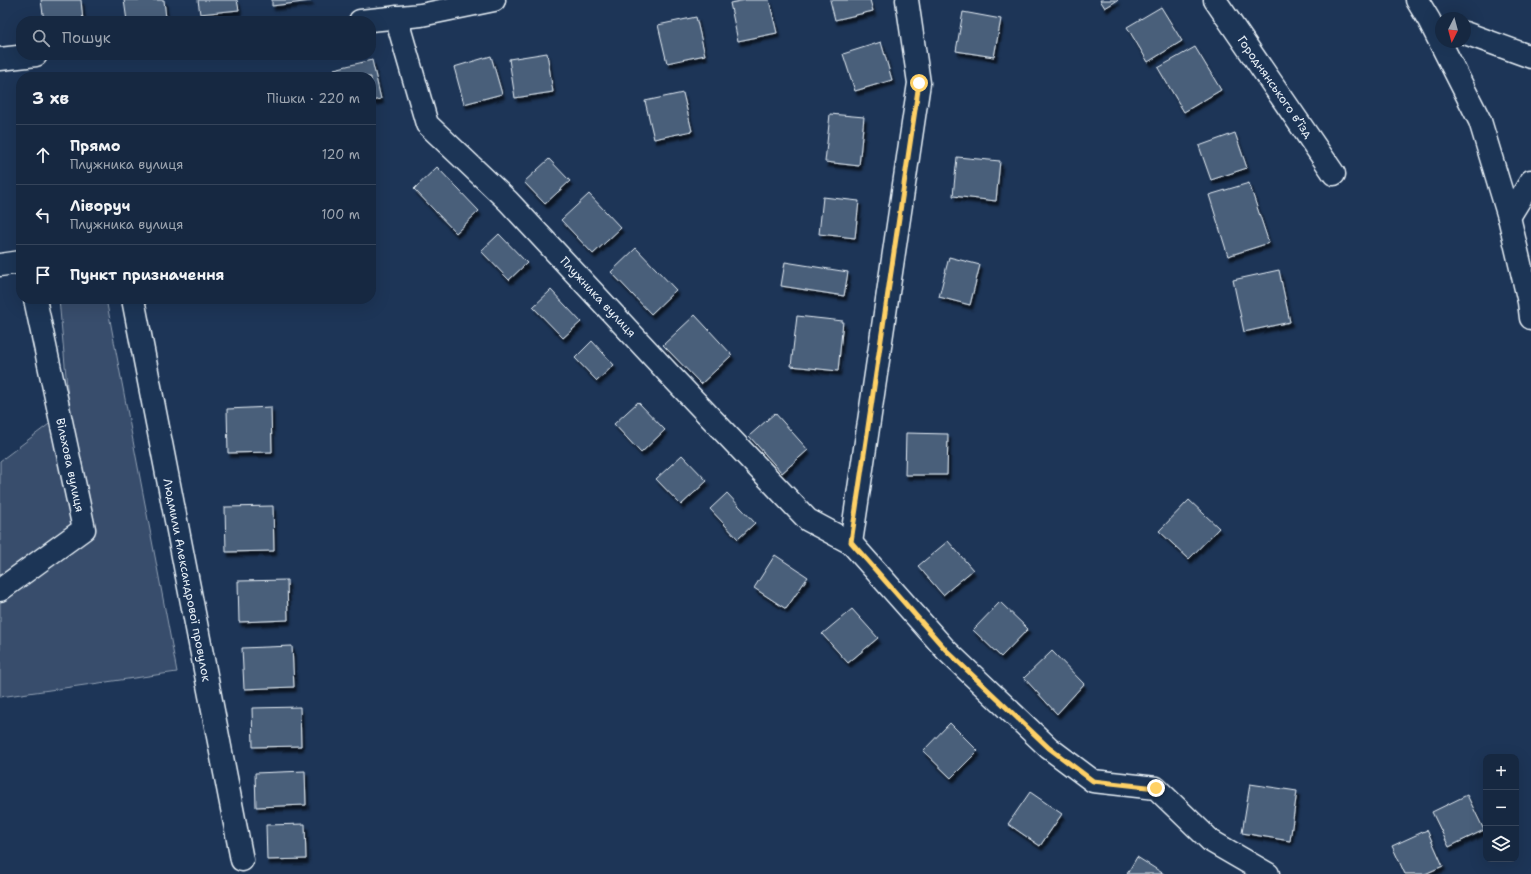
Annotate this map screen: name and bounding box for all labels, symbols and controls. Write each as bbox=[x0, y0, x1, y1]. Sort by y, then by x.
north arrow bbox=[1435, 12, 1471, 48]
search box bbox=[16, 16, 376, 60]
icon: search bbox=[30, 27, 52, 49]
text: Пошук bbox=[62, 28, 111, 48]
street label: Городнянського в’їзд bbox=[1234, 33, 1317, 142]
route start bbox=[910, 74, 928, 92]
text: 3 хв bbox=[32, 87, 69, 109]
text: Пішки · 220 m bbox=[267, 90, 360, 107]
text: Прямо bbox=[70, 136, 120, 156]
icon: ahead bbox=[32, 144, 54, 166]
text: 120 m bbox=[322, 146, 360, 163]
text: Плужника вулиця bbox=[70, 156, 183, 173]
text: Ліворуч bbox=[70, 196, 130, 216]
icon: left bbox=[32, 204, 54, 226]
text: 100 m bbox=[321, 206, 360, 223]
text: Плужника вулиця bbox=[70, 216, 183, 233]
street label: Плужника вулиця bbox=[556, 253, 640, 341]
icon: arrive bbox=[32, 264, 54, 286]
text: Пункт призначення bbox=[70, 265, 225, 285]
street label: Вільхова вулиця bbox=[52, 416, 88, 514]
street label: Людмили Александрової провулок bbox=[159, 477, 215, 684]
map controls bbox=[1483, 754, 1519, 862]
button: + bbox=[1483, 754, 1519, 790]
route end bbox=[1147, 779, 1165, 797]
button: − bbox=[1483, 790, 1519, 826]
button: layers bbox=[1483, 826, 1519, 862]

